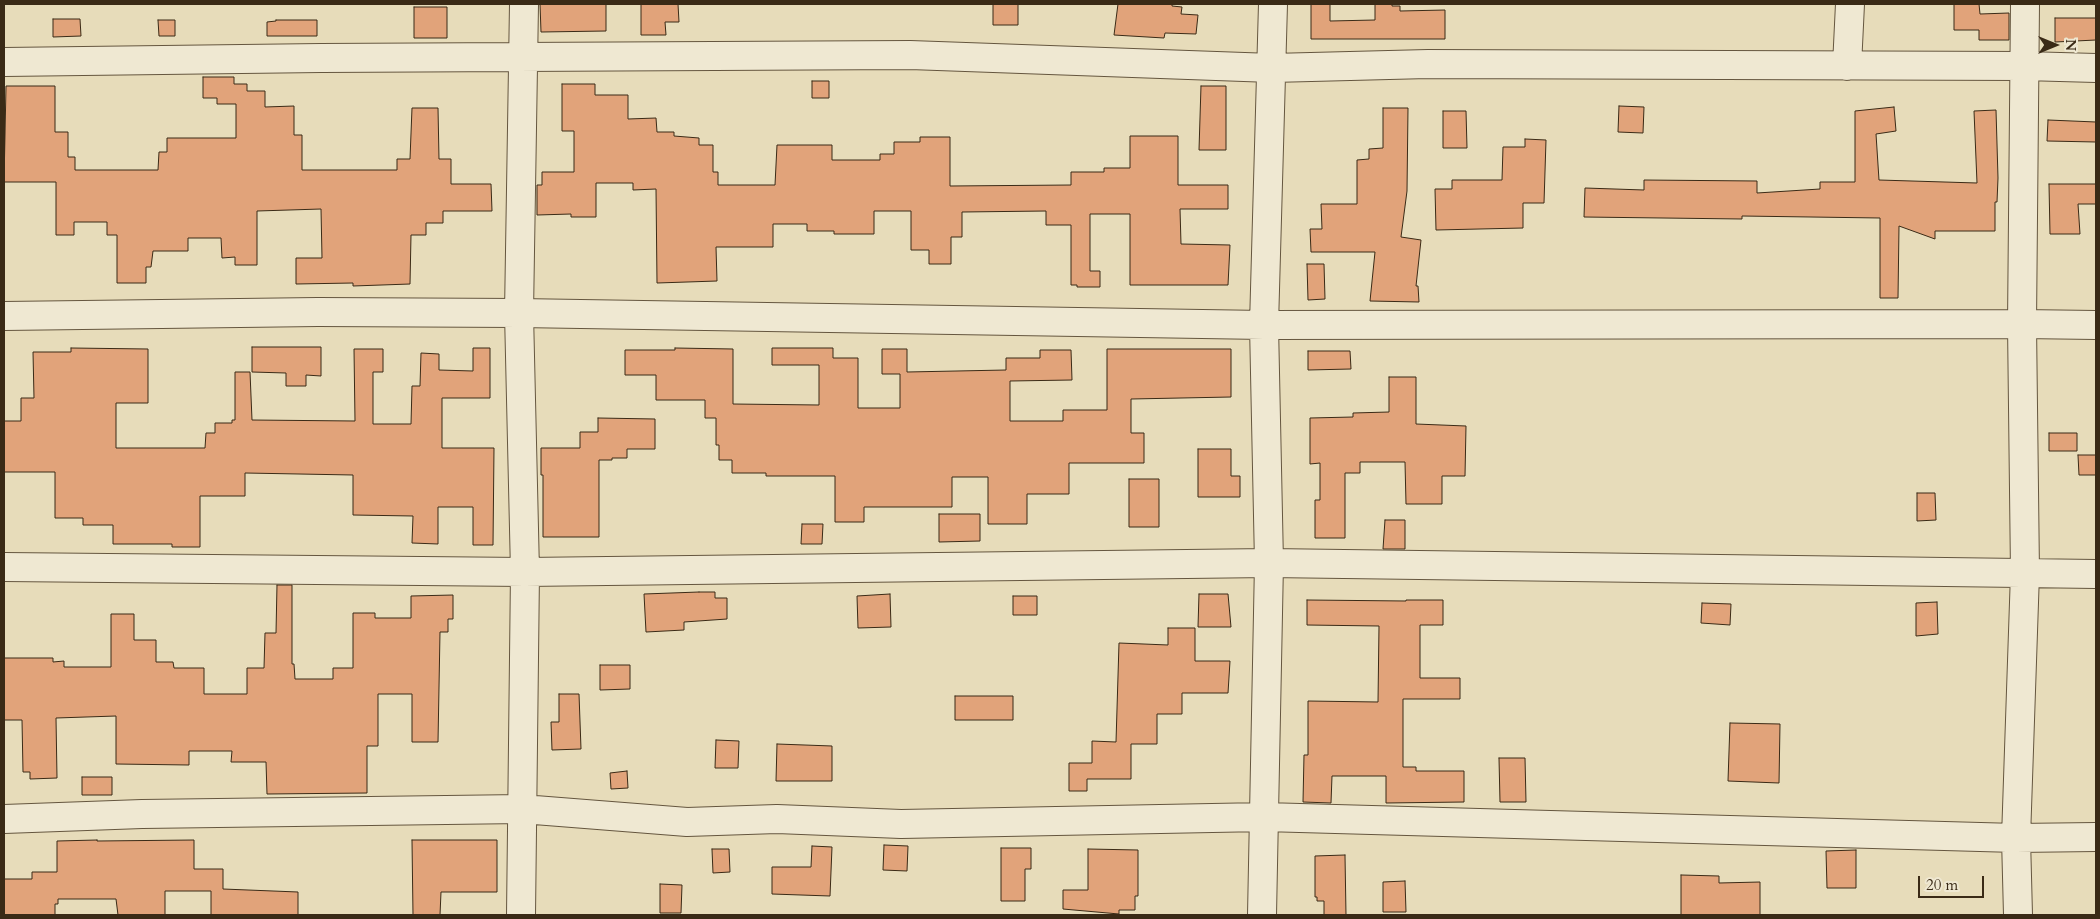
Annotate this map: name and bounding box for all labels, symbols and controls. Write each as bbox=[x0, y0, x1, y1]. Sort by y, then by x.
north arrow bbox=[2030, 20, 2080, 70]
text: N bbox=[2061, 39, 2080, 51]
scale bar bbox=[1920, 866, 1986, 898]
text: 20 m bbox=[1926, 875, 1958, 895]

